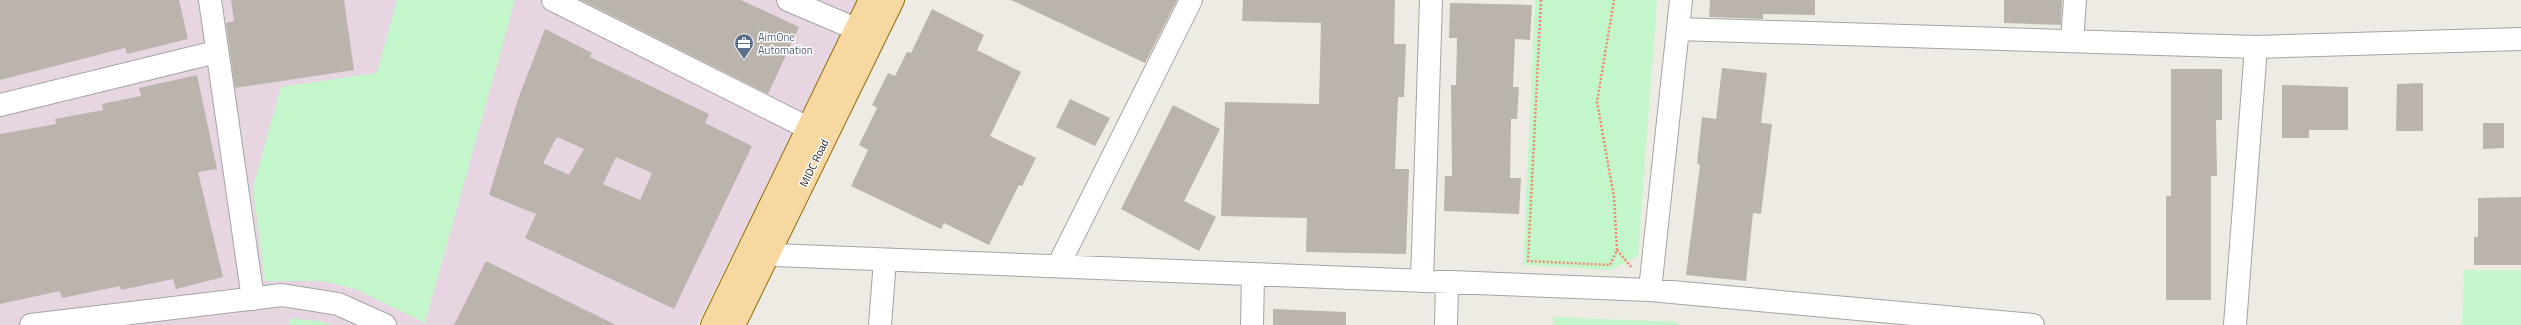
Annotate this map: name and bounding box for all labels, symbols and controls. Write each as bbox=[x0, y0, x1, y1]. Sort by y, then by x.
place label: AimOne Automation bbox=[758, 29, 813, 58]
office icon: AimOne Automation bbox=[733, 32, 755, 60]
street label: MIDC Road bbox=[796, 136, 833, 190]

